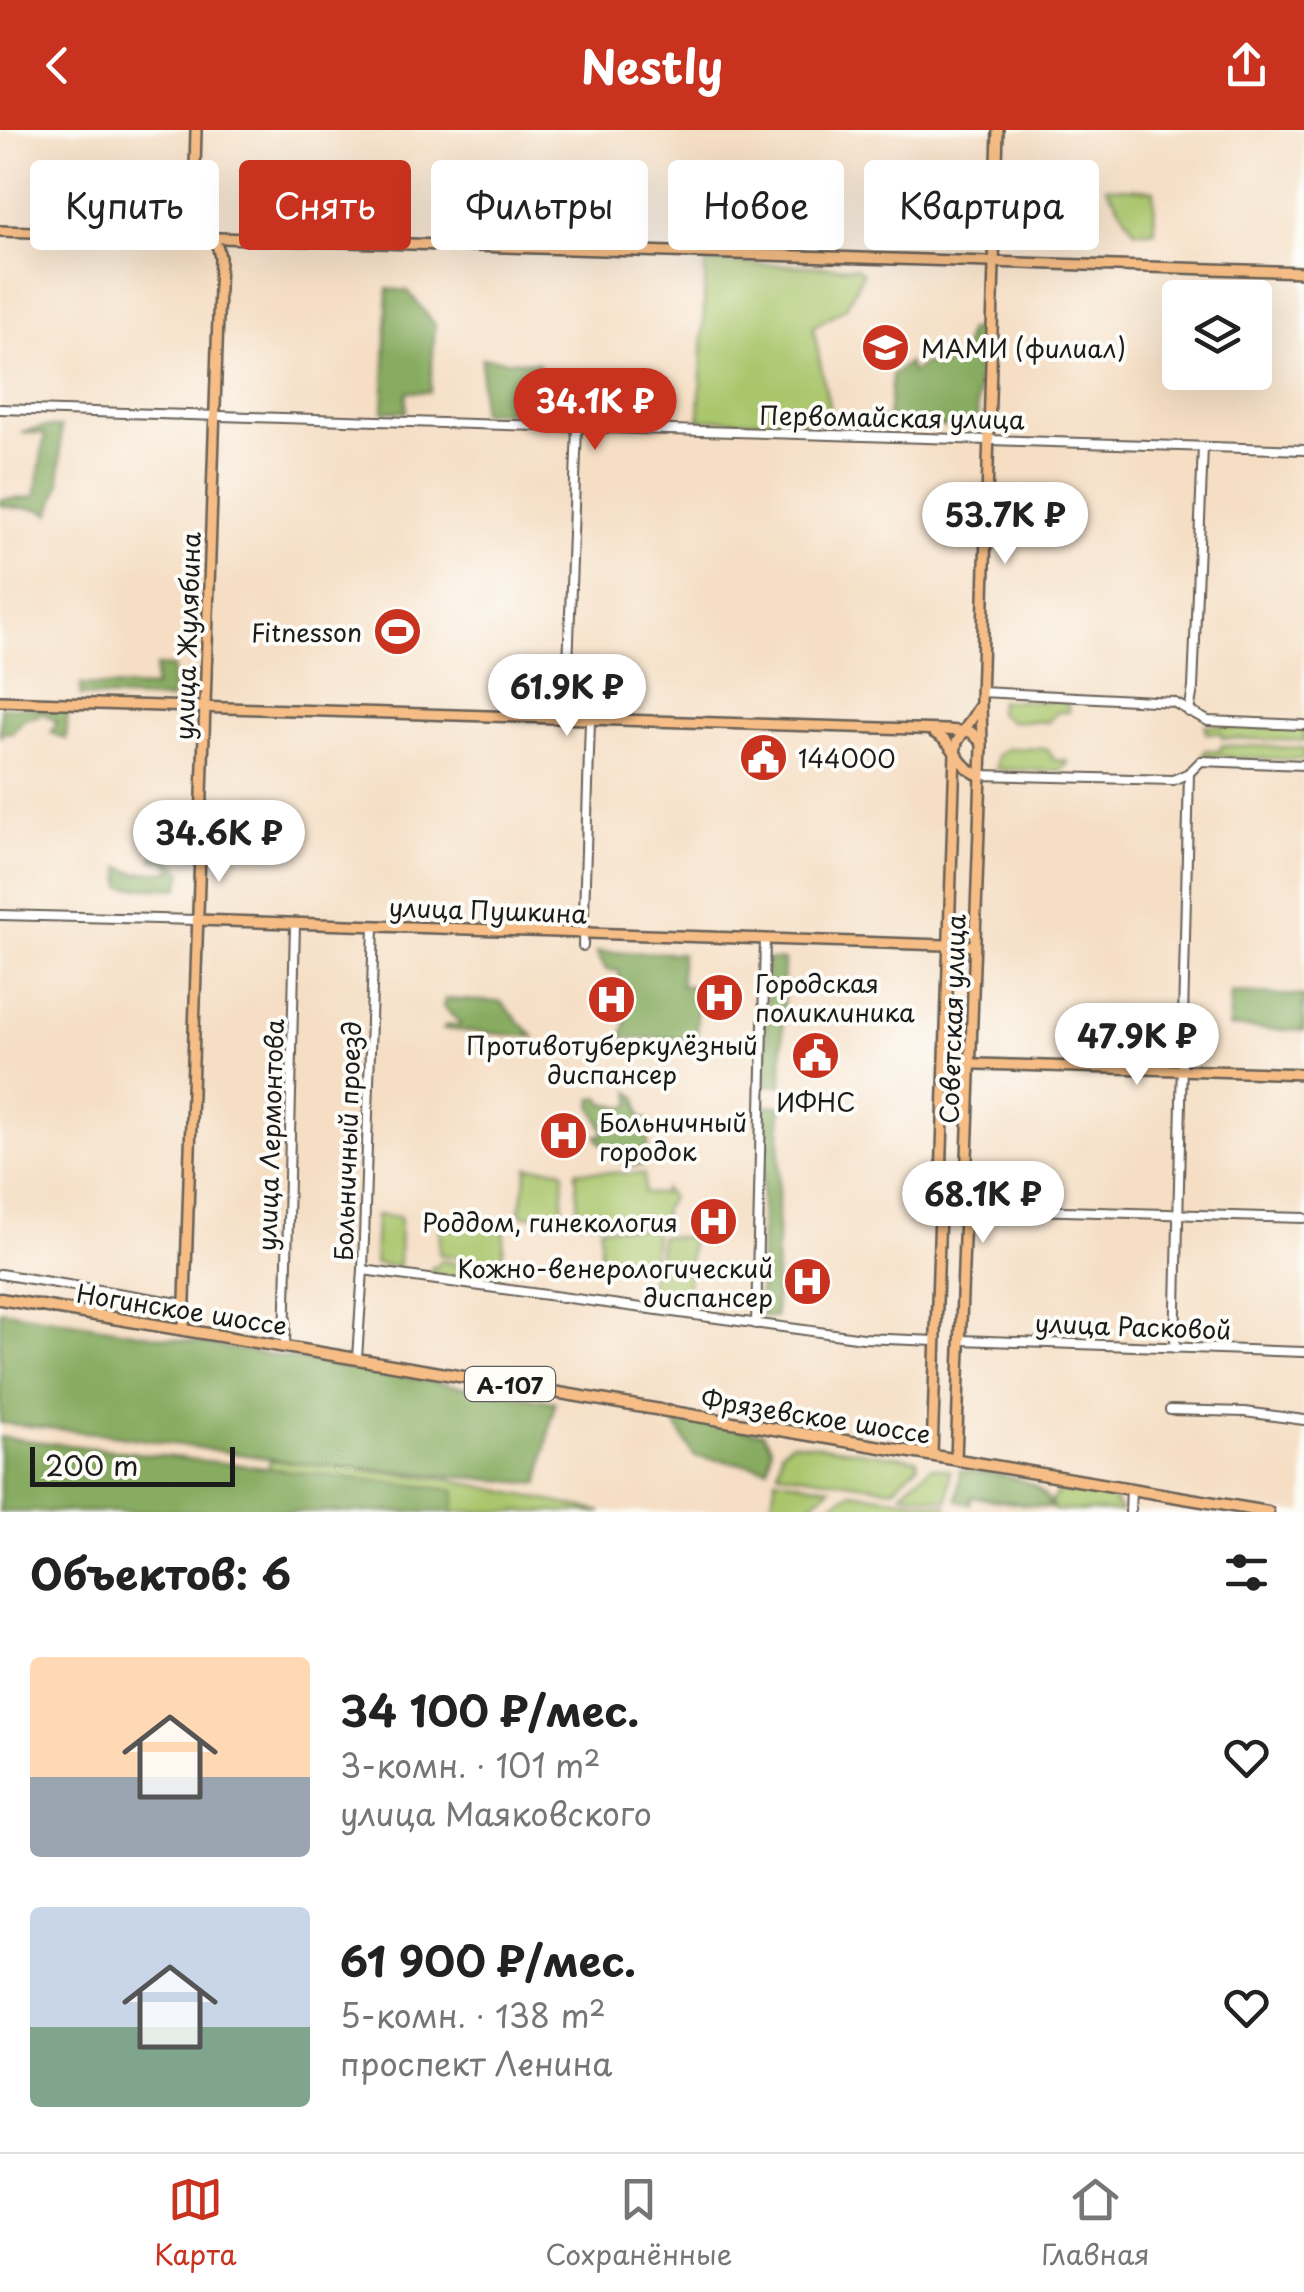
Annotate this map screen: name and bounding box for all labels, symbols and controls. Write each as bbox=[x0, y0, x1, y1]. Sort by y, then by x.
text: Nestly bbox=[581, 31, 723, 99]
icon: back bbox=[30, 38, 85, 93]
icon: share bbox=[1219, 38, 1274, 93]
chip: Купить bbox=[30, 160, 219, 250]
chip: Снять bbox=[239, 160, 411, 250]
chip: Фильтры bbox=[431, 160, 648, 250]
chip: Новое bbox=[668, 160, 844, 250]
chip: Квартира bbox=[864, 160, 1099, 250]
map controls bbox=[1162, 280, 1272, 390]
button: layers bbox=[1162, 280, 1272, 390]
school or university icon: МАМИ (филиал) bbox=[860, 322, 912, 374]
place label: МАМИ (филиал) bbox=[921, 329, 1126, 367]
pin: 34.1K ₽ bbox=[503, 368, 687, 453]
text: 34.1K ₽ bbox=[536, 376, 654, 424]
street label: Первомайская улица bbox=[759, 396, 1025, 438]
pin: 53.7K ₽ bbox=[913, 482, 1097, 567]
text: 53.7K ₽ bbox=[944, 490, 1066, 538]
street label: улица Жулябина bbox=[164, 531, 210, 741]
sports icon: Fitnesson bbox=[371, 606, 423, 658]
place label: Fitnesson bbox=[251, 613, 362, 651]
pin: 61.9K ₽ bbox=[475, 654, 659, 739]
text: 61.9K ₽ bbox=[510, 662, 624, 710]
public building icon: 144000 bbox=[737, 732, 789, 784]
place label: 144000 bbox=[798, 739, 896, 777]
pin: 34.6K ₽ bbox=[127, 800, 311, 885]
text: 34.6K ₽ bbox=[155, 808, 283, 856]
street label: улица Пушкина bbox=[388, 888, 588, 932]
street label: Советская улица bbox=[929, 913, 975, 1125]
place label: Городская поликлиника bbox=[755, 964, 915, 1031]
hospital icon: Городская поликлиника bbox=[694, 971, 746, 1023]
hospital icon: Противотуберкулёзный диспансер bbox=[586, 973, 638, 1025]
pin: 47.9K ₽ bbox=[1045, 1003, 1229, 1088]
text: 47.9K ₽ bbox=[1077, 1011, 1197, 1059]
street label: улица Лермонтова bbox=[247, 1018, 293, 1252]
street label: Больничный проезд bbox=[324, 1020, 370, 1262]
place label: Противотуберкулёзный диспансер bbox=[466, 1026, 758, 1093]
public building icon: ИФНС bbox=[790, 1030, 842, 1082]
place label: ИФНС bbox=[777, 1083, 855, 1121]
place label: Больничный городок bbox=[599, 1103, 747, 1170]
hospital icon: Больничный городок bbox=[538, 1110, 590, 1162]
pin: 68.1K ₽ bbox=[891, 1161, 1075, 1246]
text: 68.1K ₽ bbox=[924, 1169, 1042, 1217]
hospital icon: Роддом, гинекология bbox=[687, 1196, 739, 1248]
place label: Роддом, гинекология bbox=[422, 1203, 678, 1241]
place label: Кожно-венерологический диспансер bbox=[458, 1249, 773, 1316]
hospital icon: Кожно-венерологический диспансер bbox=[782, 1256, 834, 1308]
street label: Ногинское шоссе bbox=[74, 1274, 290, 1344]
street label: улица Расковой bbox=[1034, 1304, 1232, 1348]
road number: А-107 bbox=[465, 1367, 555, 1401]
street label: Фрязевское шоссе bbox=[699, 1379, 933, 1453]
scale bar bbox=[30, 1442, 235, 1486]
text: 200 m bbox=[45, 1443, 138, 1486]
text: Объектов: 6 bbox=[30, 1541, 291, 1604]
icon: filters bbox=[1219, 1545, 1274, 1600]
text: 34 100 ₽/мес. bbox=[340, 1678, 639, 1741]
icon: home bbox=[110, 1697, 230, 1817]
icon: heart bbox=[1219, 1730, 1274, 1785]
text: 3-комн. · 101 m² bbox=[340, 1741, 600, 1789]
text: улица Маяковского bbox=[340, 1789, 652, 1837]
text: 61 900 ₽/мес. bbox=[340, 1928, 636, 1991]
icon: home bbox=[110, 1947, 230, 2067]
icon: heart bbox=[1219, 1980, 1274, 2035]
text: 5-комн. · 138 m² bbox=[340, 1991, 606, 2039]
text: проспект Ленина bbox=[340, 2039, 612, 2087]
tab: Карта bbox=[154, 2172, 237, 2275]
tab: Сохранённые bbox=[545, 2172, 732, 2275]
tab: Главная bbox=[1041, 2172, 1150, 2275]

